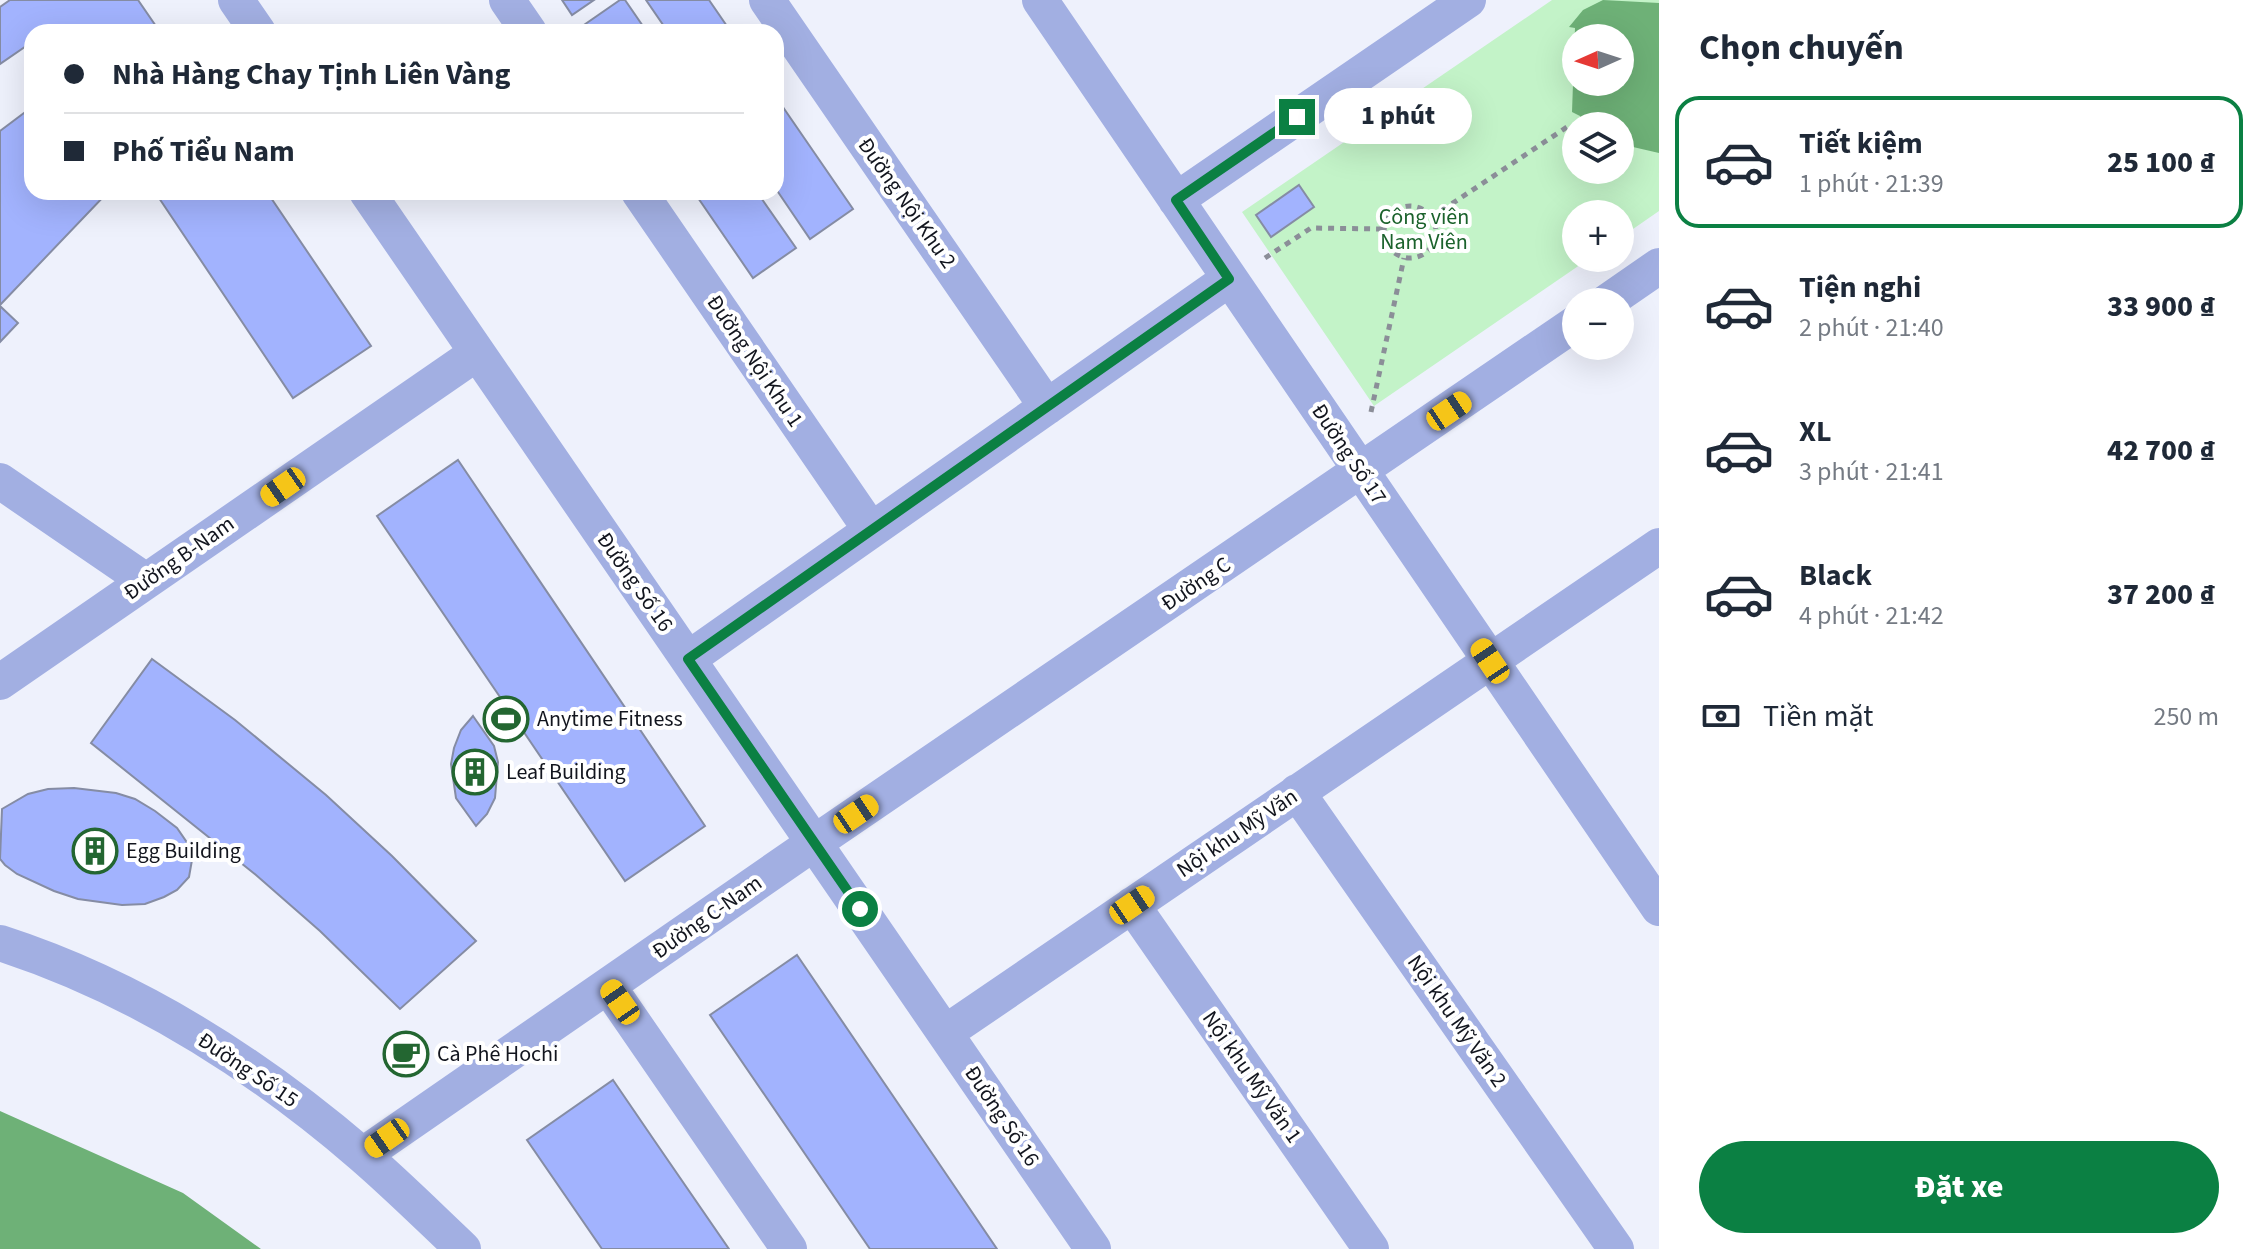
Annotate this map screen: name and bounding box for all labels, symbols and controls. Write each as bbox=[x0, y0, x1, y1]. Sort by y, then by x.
text: Chọn chuyến bbox=[1699, 22, 1904, 73]
north arrow bbox=[1562, 24, 1634, 96]
map controls bbox=[1562, 24, 1634, 360]
text: Nhà Hàng Chay Tịnh Liên Vàng bbox=[112, 53, 511, 96]
callout: 1 phút bbox=[1325, 89, 1473, 145]
text: 1 phút bbox=[1361, 97, 1435, 134]
route end bbox=[1279, 99, 1315, 135]
button: layers bbox=[1562, 112, 1634, 184]
text: Tiết kiệm bbox=[1799, 122, 1923, 165]
icon: car bbox=[1703, 126, 1775, 198]
text: Phố Tiểu Nam bbox=[112, 130, 295, 173]
street label: Đường Nội Khu 2 bbox=[850, 131, 964, 275]
text: 25 100 ₫ bbox=[2107, 141, 2215, 184]
text: 1 phút · 21:39 bbox=[1799, 165, 1944, 202]
button: + bbox=[1562, 200, 1634, 272]
park label: Công viên Nam Viên bbox=[1379, 201, 1469, 258]
text: Tiện nghi bbox=[1799, 266, 1921, 309]
icon: car bbox=[1703, 270, 1775, 342]
text: 33 900 ₫ bbox=[2107, 285, 2215, 328]
street label: Đường Nội Khu 1 bbox=[699, 288, 811, 434]
button: − bbox=[1562, 288, 1634, 360]
text: 2 phút · 21:40 bbox=[1799, 309, 1944, 346]
car bbox=[1422, 388, 1476, 434]
street label: Đường Số 17 bbox=[1303, 397, 1395, 511]
text: XL bbox=[1799, 410, 1832, 453]
icon: car bbox=[1703, 414, 1775, 486]
text: 42 700 ₫ bbox=[2107, 429, 2215, 472]
text: 3 phút · 21:41 bbox=[1799, 453, 1944, 490]
car bbox=[256, 463, 310, 511]
street label: Đường B-Nam bbox=[117, 508, 241, 608]
street label: Đường Số 16 bbox=[589, 526, 681, 638]
street label: Đường C bbox=[1155, 549, 1237, 619]
text: Black bbox=[1799, 554, 1872, 597]
icon: car bbox=[1703, 558, 1775, 630]
text: 37 200 ₫ bbox=[2107, 573, 2215, 616]
text: 4 phút · 21:42 bbox=[1799, 597, 1944, 634]
car bbox=[1467, 634, 1513, 688]
icon: cash bbox=[1699, 694, 1743, 738]
sports icon: Anytime Fitness bbox=[482, 695, 530, 743]
text: Tiền mặt bbox=[1763, 695, 1873, 738]
text: 250 m bbox=[2153, 698, 2219, 735]
place label: Anytime Fitness bbox=[537, 703, 683, 735]
building icon: Leaf Building bbox=[451, 748, 499, 796]
place label: Leaf Building bbox=[506, 756, 626, 788]
street label: Nội khu Mỹ Văn bbox=[1170, 781, 1304, 885]
car bbox=[829, 791, 883, 837]
building icon: Egg Building bbox=[71, 827, 119, 875]
place label: Egg Building bbox=[126, 835, 241, 867]
street label: Đường C-Nam bbox=[645, 867, 769, 967]
car bbox=[1105, 882, 1159, 928]
route start bbox=[842, 891, 878, 927]
street label: Nội khu Mỹ Văn 2 bbox=[1399, 948, 1515, 1094]
car bbox=[596, 975, 644, 1029]
street label: Nội khu Mỹ Văn 1 bbox=[1194, 1004, 1310, 1150]
street label: Đường Số 15 bbox=[191, 1024, 305, 1116]
cafe icon: Cà Phê Hochi bbox=[382, 1030, 430, 1078]
place label: Cà Phê Hochi bbox=[437, 1038, 558, 1070]
street label: Đường Số 16 bbox=[956, 1059, 1048, 1173]
car bbox=[360, 1114, 414, 1162]
button: Đặt xe bbox=[1699, 1141, 2219, 1233]

